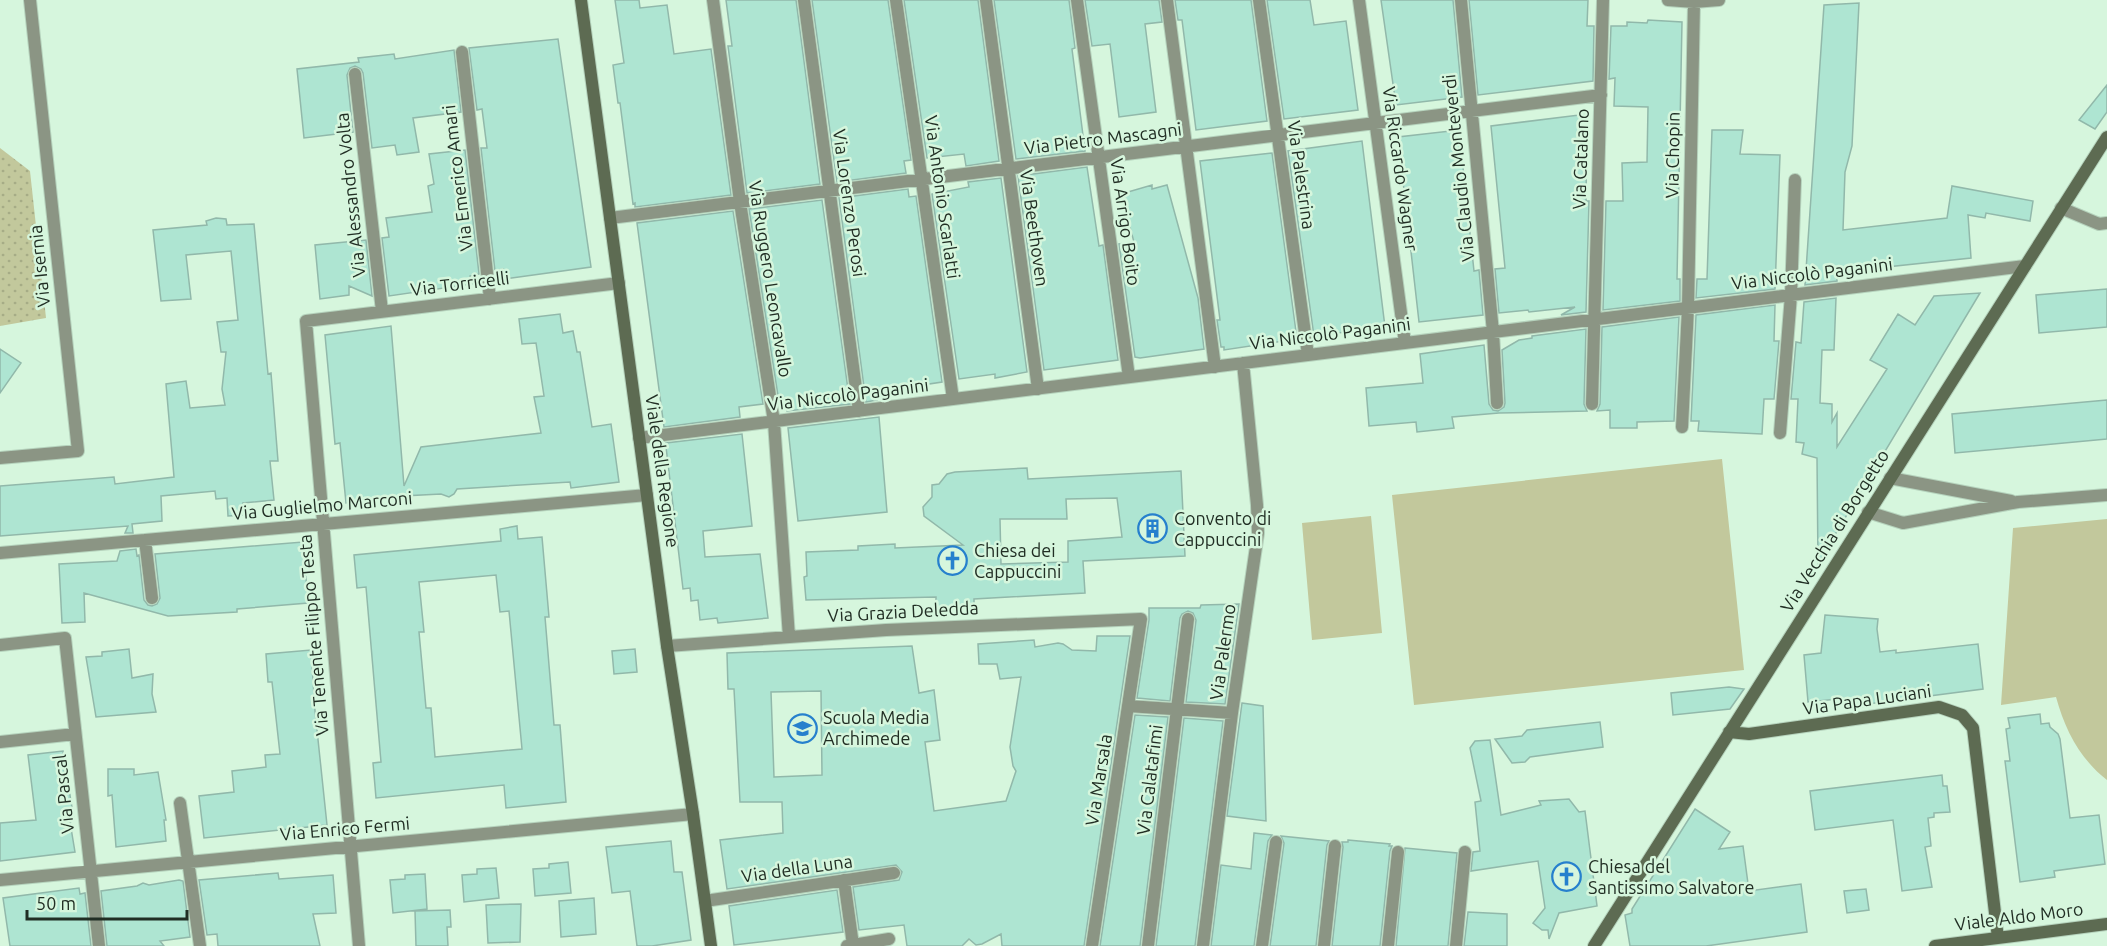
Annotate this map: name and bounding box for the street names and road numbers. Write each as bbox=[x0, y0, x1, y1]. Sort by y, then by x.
street label: Via Claudio Monteverdi bbox=[1438, 73, 1478, 263]
street label: Via Riccardo Wagner bbox=[1380, 85, 1422, 253]
street label: Via Emerico Amari bbox=[438, 104, 476, 252]
street label: Via Catalano bbox=[1568, 108, 1592, 210]
street label: Via Chopin bbox=[1661, 111, 1683, 199]
street label: Via Alessandro Volta bbox=[331, 112, 369, 278]
street label: Via Antonio Scarlatti bbox=[922, 114, 964, 280]
street label: Via Pietro Mascagni bbox=[1023, 118, 1183, 158]
street label: Via Palestrina bbox=[1284, 119, 1320, 231]
street label: Via Lorenzo Perosi bbox=[830, 128, 870, 278]
street label: Via Arrigo Boito bbox=[1107, 157, 1145, 287]
street label: Via Beethoven bbox=[1017, 168, 1053, 288]
street label: Via Ruggero Leoncavallo bbox=[746, 179, 796, 379]
street label: Via Isernia bbox=[25, 224, 53, 308]
street label: Via Niccolò Paganini bbox=[1730, 253, 1894, 293]
street label: Via Torricelli bbox=[409, 267, 510, 299]
street label: Via Niccolò Paganini bbox=[1248, 313, 1412, 353]
street label: Via Niccolò Paganini bbox=[766, 374, 930, 414]
street label: Viale della Regione bbox=[642, 393, 684, 549]
street label: Via Vecchia di Borgetto bbox=[1776, 445, 1892, 615]
street label: Via Guglielmo Marconi bbox=[231, 487, 413, 523]
street label: Via Tenente Filippo Testa bbox=[294, 533, 332, 737]
street label: Via Grazia Deledda bbox=[827, 597, 979, 625]
street label: Via Palermo bbox=[1205, 602, 1239, 701]
street label: Via Papa Luciani bbox=[1801, 680, 1932, 718]
street label: Via Calatafimi bbox=[1132, 723, 1166, 836]
street label: Via Marsala bbox=[1081, 733, 1115, 827]
street label: Via Pascal bbox=[49, 753, 77, 835]
street label: Via Enrico Fermi bbox=[279, 812, 411, 844]
street label: Via della Luna bbox=[740, 850, 854, 886]
street label: Viale Aldo Moro bbox=[1953, 898, 2084, 934]

